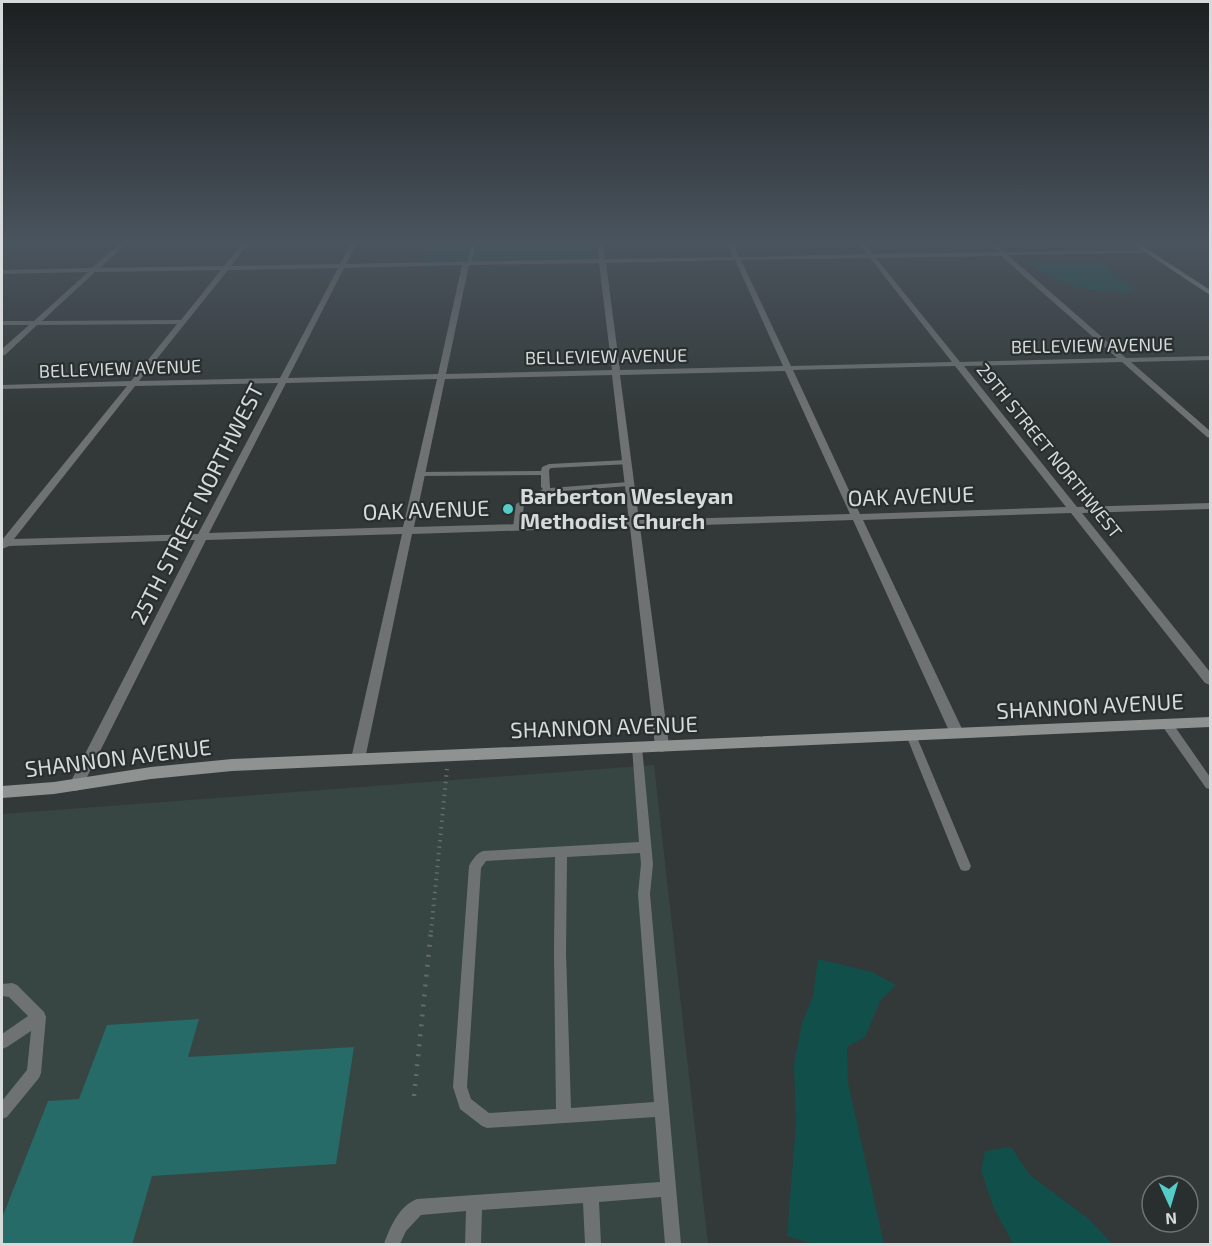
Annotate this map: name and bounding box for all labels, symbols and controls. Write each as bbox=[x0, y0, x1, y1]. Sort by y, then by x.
street label: BELLEVIEW AVENUE bbox=[1011, 333, 1173, 357]
street label: BELLEVIEW AVENUE bbox=[525, 344, 687, 368]
street label: BELLEVIEW AVENUE bbox=[38, 354, 201, 382]
street label: 29TH STREET NORTHWEST bbox=[972, 358, 1127, 543]
street label: 25TH STREET NORTHWEST bbox=[124, 379, 268, 628]
street label: OAK AVENUE bbox=[847, 480, 975, 510]
place label: Barberton Wesleyan Methodist Church bbox=[520, 482, 733, 533]
street label: OAK AVENUE bbox=[362, 494, 490, 524]
marker: Barberton Wesleyan Methodist Church bbox=[501, 502, 515, 516]
street label: SHANNON AVENUE bbox=[996, 687, 1184, 723]
street label: SHANNON AVENUE bbox=[510, 710, 698, 742]
street label: SHANNON AVENUE bbox=[23, 733, 212, 781]
north arrow bbox=[1140, 1174, 1200, 1234]
text: N bbox=[1165, 1210, 1178, 1229]

